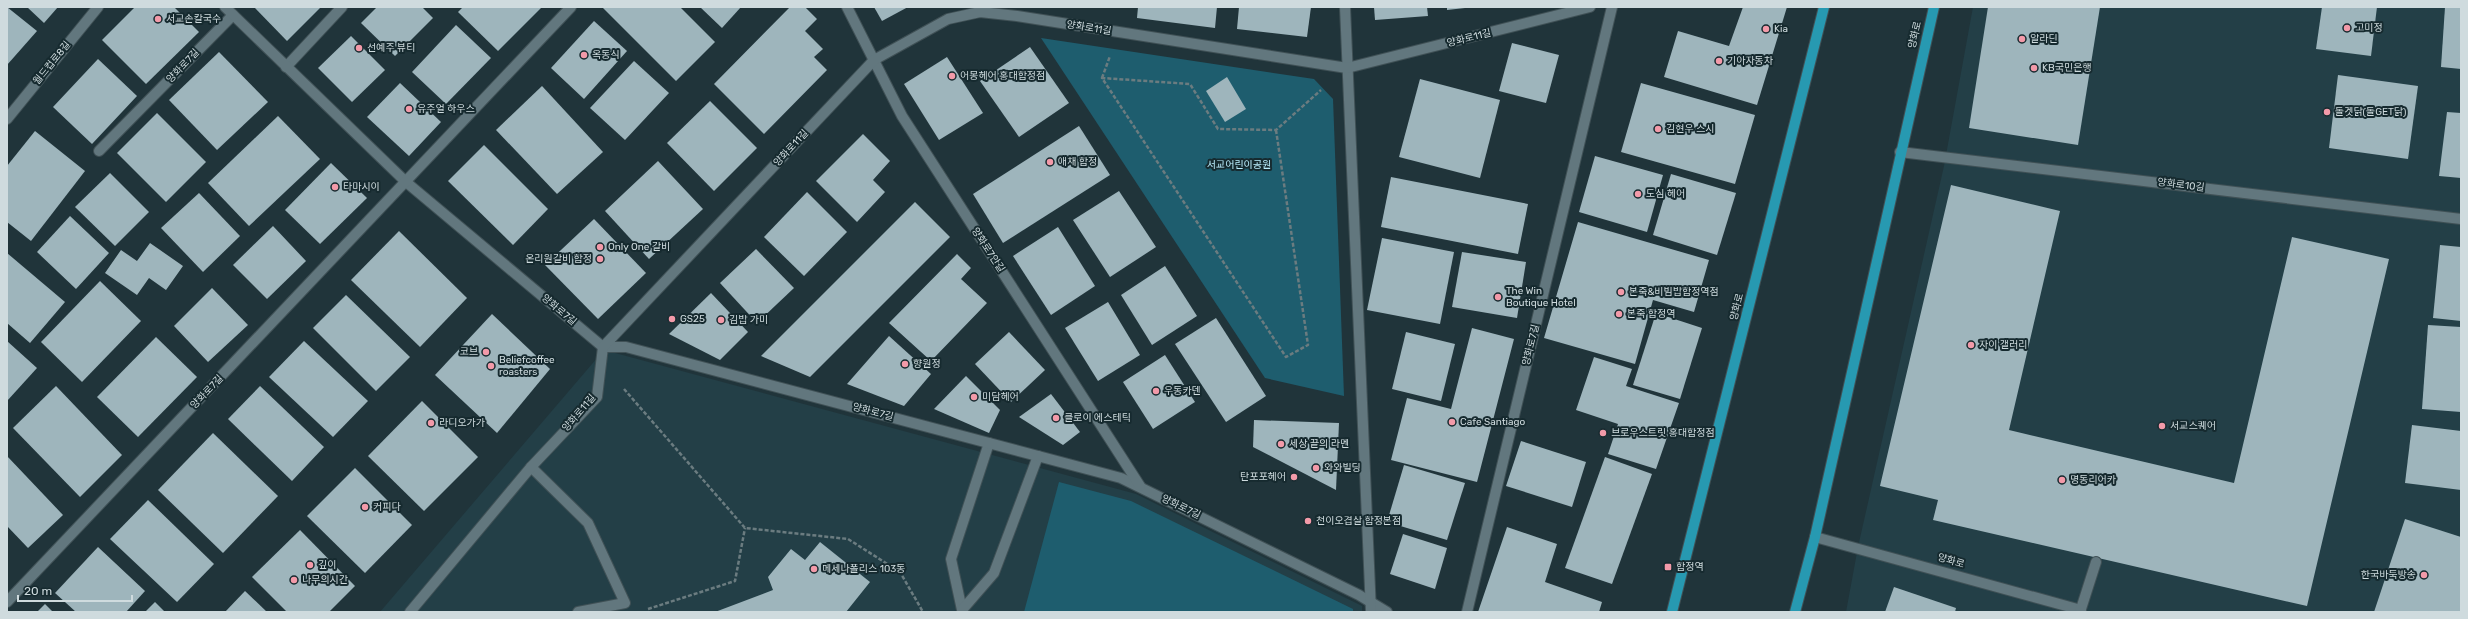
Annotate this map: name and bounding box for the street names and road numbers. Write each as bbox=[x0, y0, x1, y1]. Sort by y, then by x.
street label: 양화로11길 bbox=[1066, 19, 1112, 37]
street label: 양화로 bbox=[1906, 20, 1924, 50]
street label: 양화로11길 bbox=[1446, 27, 1492, 49]
street label: 월드컵로8길 bbox=[31, 39, 73, 87]
street label: 양화로7길 bbox=[164, 47, 202, 85]
street label: 양화로11길 bbox=[771, 127, 811, 169]
street label: 양화로10길 bbox=[2157, 176, 2205, 194]
street label: 양화로7안길 bbox=[969, 225, 1007, 275]
street label: 양화로7길 bbox=[539, 292, 579, 328]
street label: 양화로 bbox=[1728, 292, 1746, 322]
street label: 양화로7길 bbox=[1520, 323, 1542, 367]
street label: 양화로7길 bbox=[188, 373, 226, 411]
street label: 양화로11길 bbox=[560, 392, 598, 434]
street label: 양화로7길 bbox=[851, 401, 895, 423]
street label: 양화로7길 bbox=[1160, 492, 1202, 522]
street label: 양화로 bbox=[1936, 551, 1966, 571]

